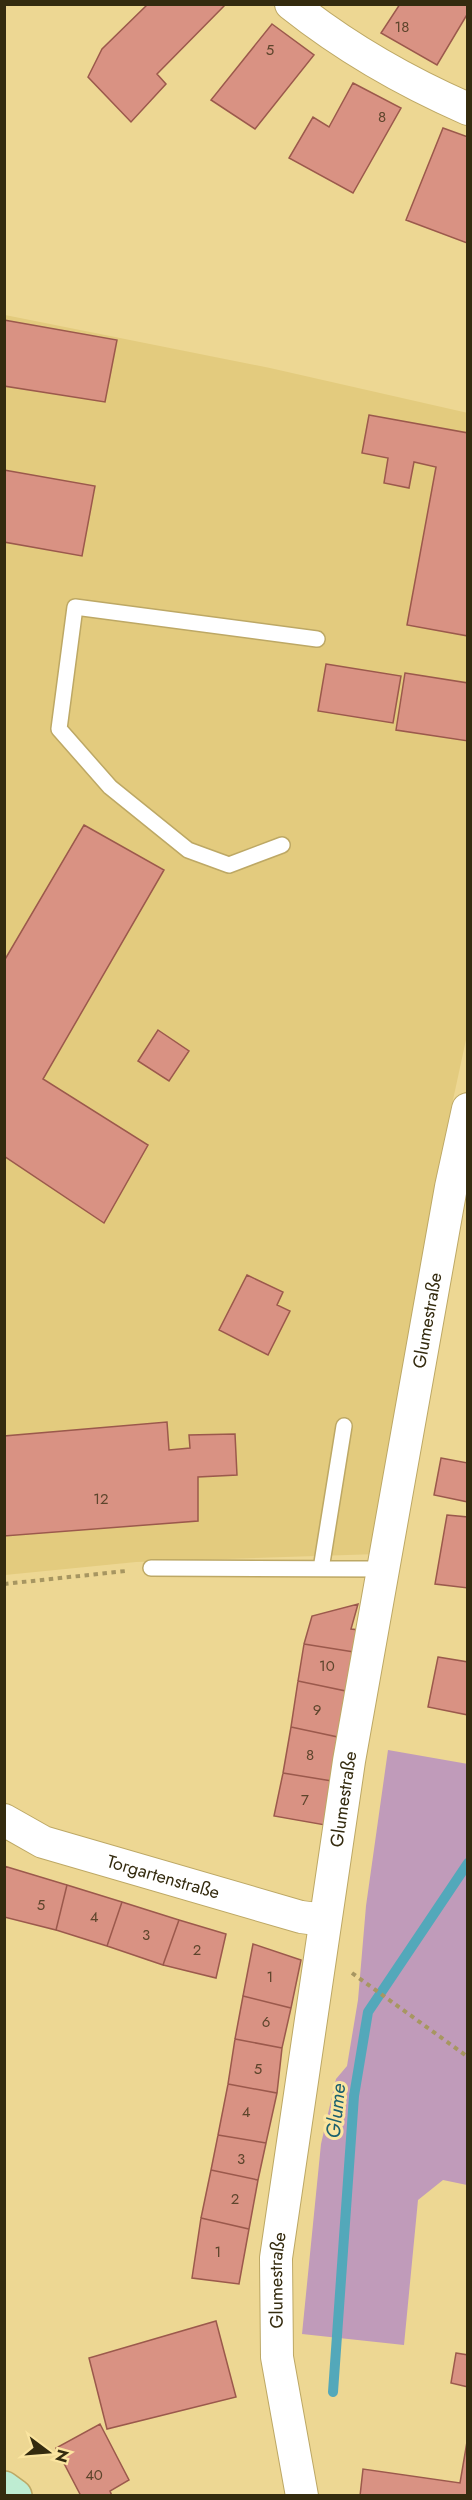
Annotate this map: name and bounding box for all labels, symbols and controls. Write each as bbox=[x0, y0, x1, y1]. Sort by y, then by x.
house number: 18 bbox=[395, 16, 409, 38]
house number: 5 bbox=[266, 39, 274, 61]
house number: 8 bbox=[378, 106, 386, 128]
street label: Glumestraße bbox=[406, 1271, 449, 1370]
house number: 12 bbox=[93, 1488, 109, 1510]
house number: 10 bbox=[319, 1655, 335, 1677]
house number: 9 bbox=[313, 1699, 321, 1721]
house number: 8 bbox=[306, 1744, 314, 1766]
street label: Glumestraße bbox=[324, 1749, 364, 1849]
house number: 7 bbox=[301, 1789, 309, 1811]
street label: Torgartenstraße bbox=[104, 1848, 223, 1906]
house number: 5 bbox=[37, 1894, 45, 1916]
house number: 4 bbox=[90, 1906, 99, 1928]
house number: 3 bbox=[142, 1924, 150, 1946]
house number: 2 bbox=[193, 1939, 201, 1961]
house number: 1 bbox=[267, 1966, 273, 1988]
house number: 6 bbox=[262, 2011, 270, 2033]
house number: 5 bbox=[254, 2058, 262, 2080]
water label: Glume bbox=[319, 2082, 353, 2140]
house number: 4 bbox=[242, 2101, 251, 2123]
house number: 3 bbox=[237, 2148, 245, 2170]
house number: 2 bbox=[231, 2188, 239, 2210]
street label: Glumestraße bbox=[263, 2230, 293, 2329]
house number: 1 bbox=[215, 2241, 221, 2263]
north arrow bbox=[18, 2422, 78, 2482]
text: N bbox=[49, 2447, 75, 2465]
house number: 40 bbox=[85, 2464, 103, 2486]

